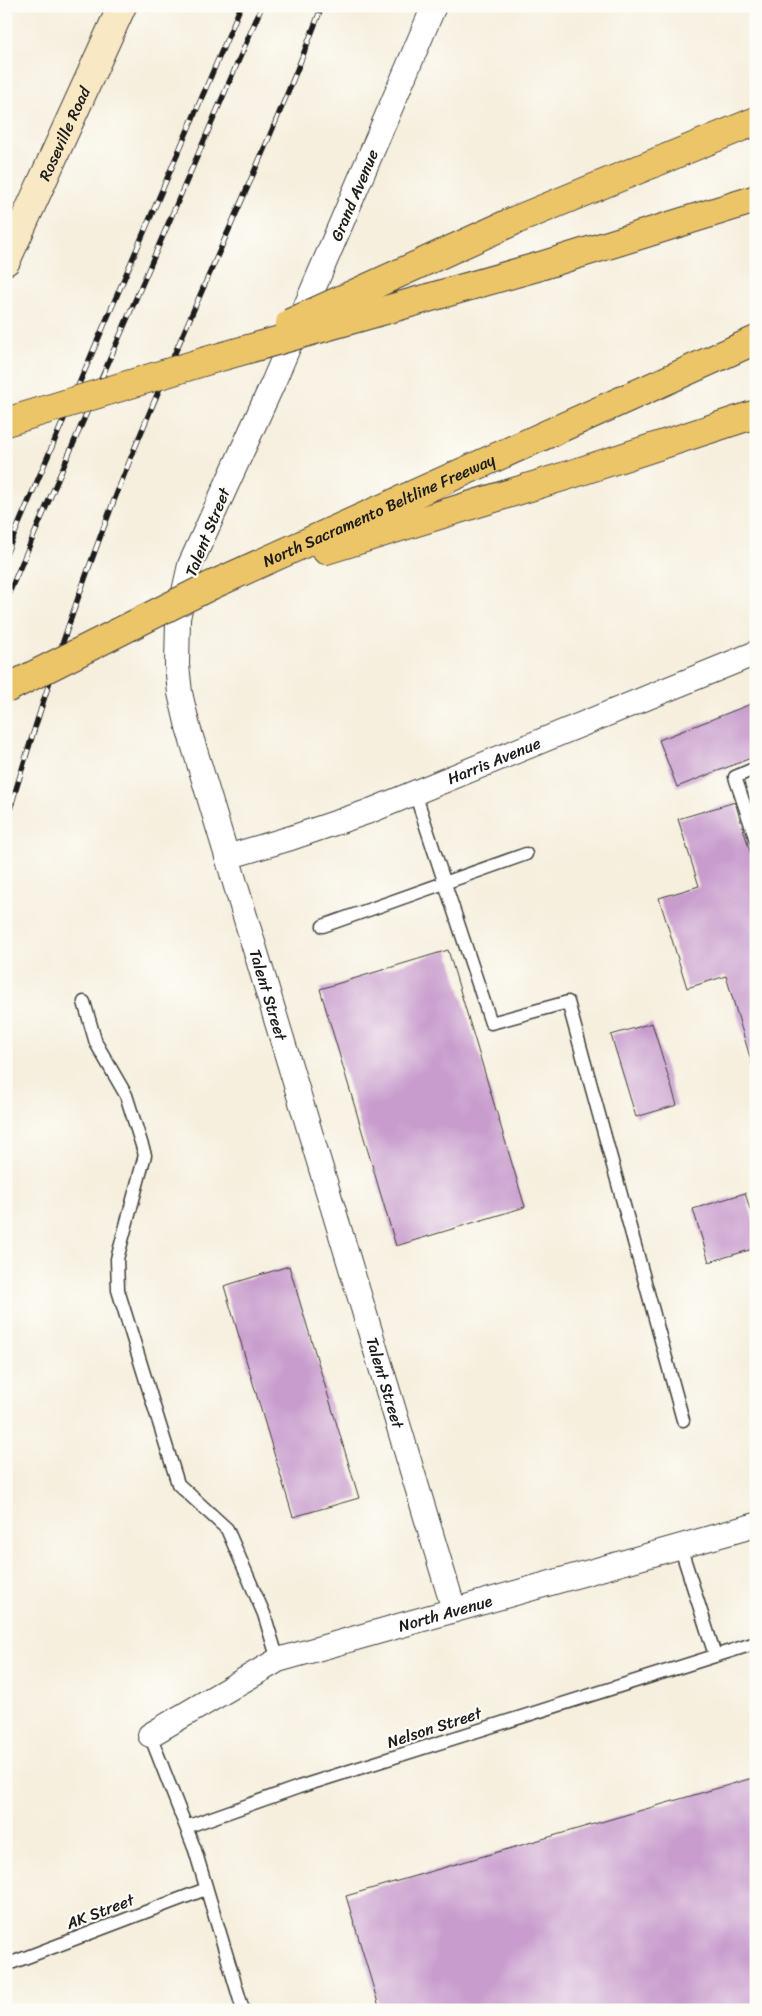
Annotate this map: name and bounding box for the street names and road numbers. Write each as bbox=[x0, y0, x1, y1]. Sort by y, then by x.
street label: Roseville Road bbox=[30, 80, 99, 186]
street label: Grand Avenue bbox=[322, 145, 387, 246]
street label: North Sacramento Beltline Freeway bbox=[258, 445, 501, 576]
street label: Talent Street bbox=[176, 483, 239, 581]
street label: Harris Avenue bbox=[443, 729, 545, 793]
street label: Talent Street bbox=[241, 946, 296, 1045]
street label: Talent Street bbox=[358, 1333, 413, 1432]
street label: North Avenue bbox=[395, 1586, 496, 1640]
street label: Nelson Street bbox=[383, 1698, 486, 1756]
street label: AK Street bbox=[61, 1885, 139, 1938]

